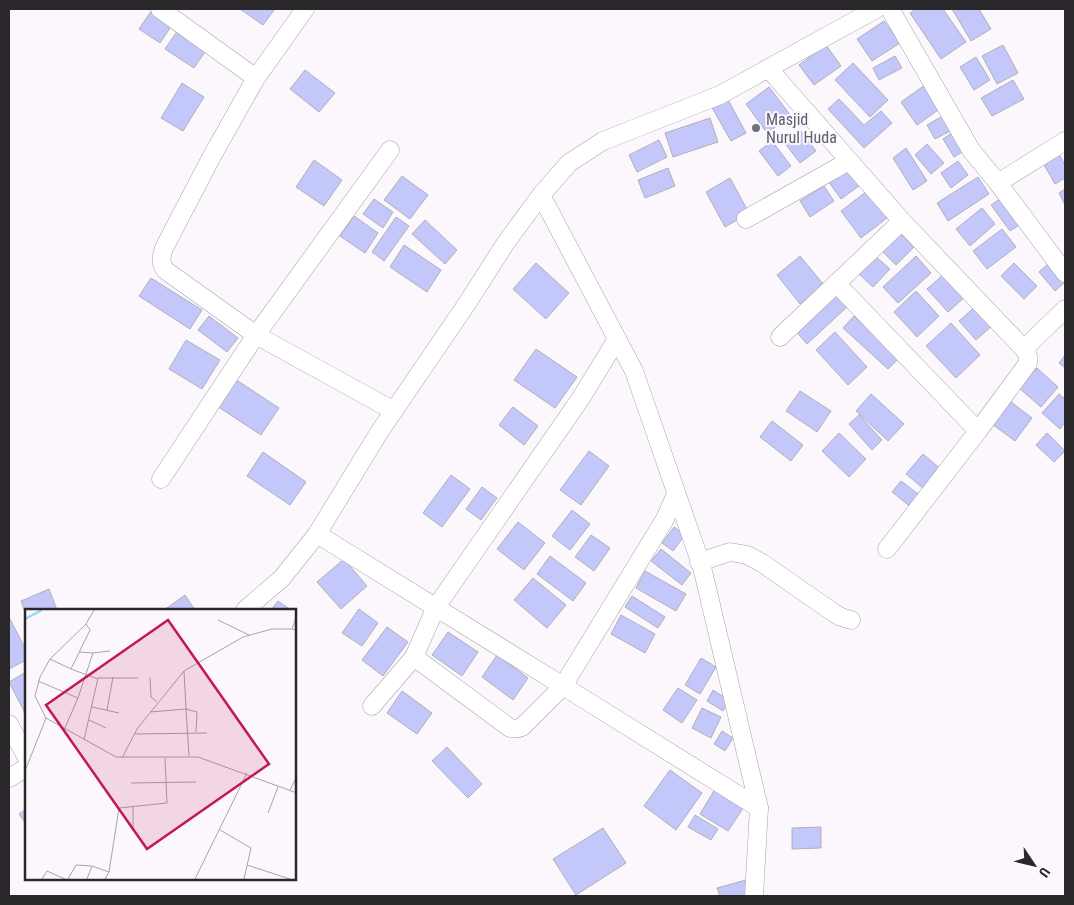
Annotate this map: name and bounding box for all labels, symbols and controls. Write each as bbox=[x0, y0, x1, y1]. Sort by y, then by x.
place label: Masjid Nurul Huda bbox=[766, 110, 837, 147]
marker: Masjid Nurul Huda bbox=[750, 122, 762, 134]
inset map bbox=[25, 609, 296, 880]
north arrow bbox=[1009, 840, 1059, 890]
text: U bbox=[1036, 865, 1053, 880]

